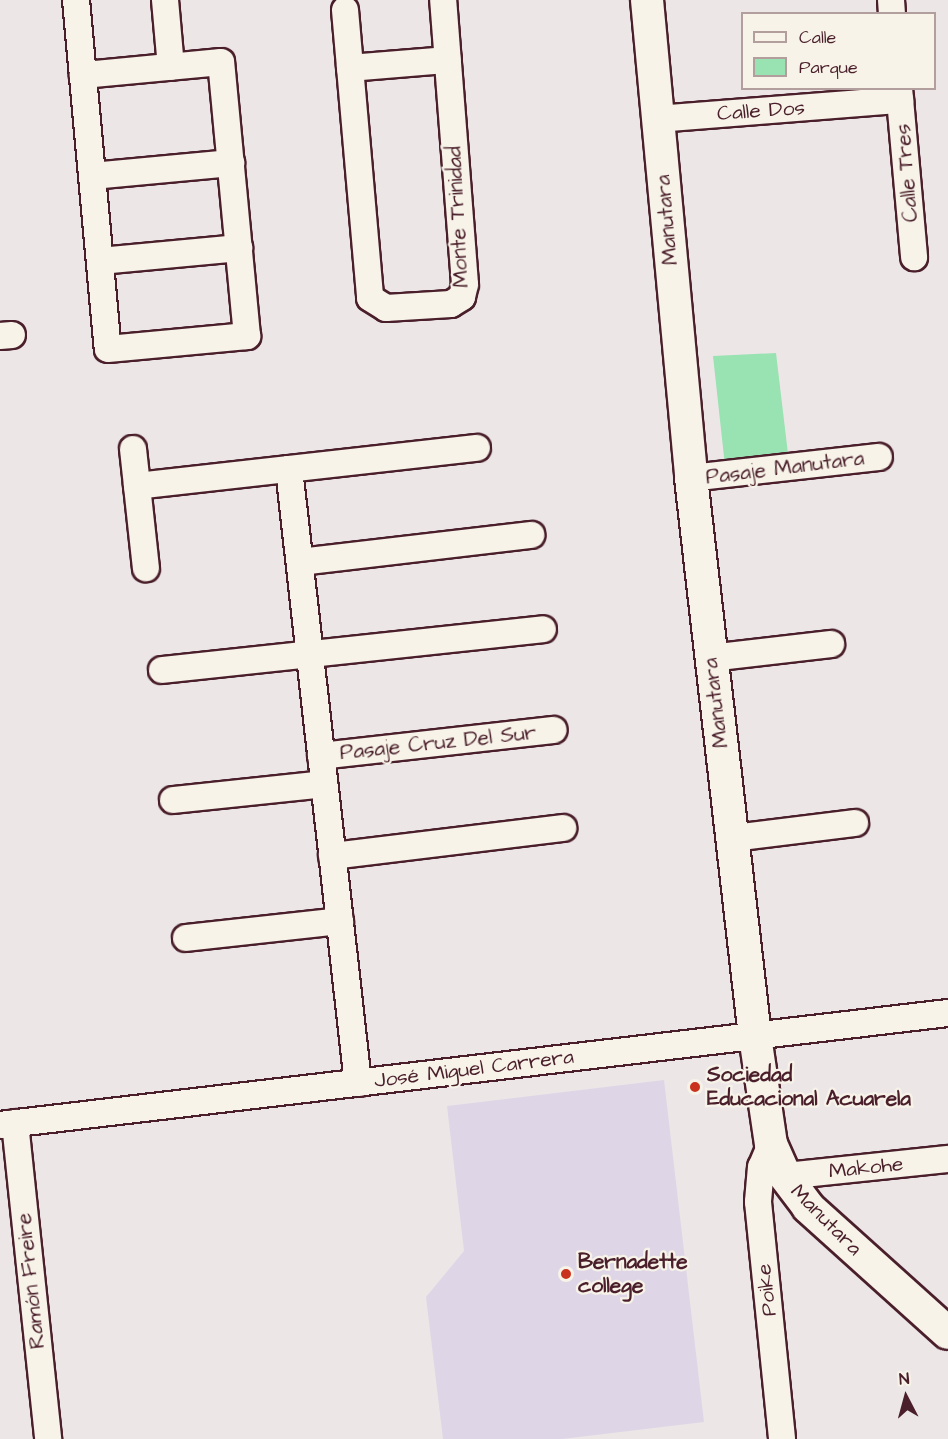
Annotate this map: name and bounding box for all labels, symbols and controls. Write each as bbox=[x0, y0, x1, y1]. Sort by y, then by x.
legend bbox=[741, 12, 936, 90]
text: Calle bbox=[799, 25, 836, 50]
text: Parque bbox=[799, 55, 858, 80]
street label: Calle Dos bbox=[716, 95, 806, 127]
street label: Calle Tres bbox=[890, 123, 924, 223]
street label: Monte Trinidad bbox=[442, 146, 474, 288]
street label: Manutara bbox=[650, 174, 684, 266]
street label: Pasaje Manutara bbox=[704, 446, 866, 490]
street label: Manutara bbox=[698, 656, 734, 750]
street label: Pasaje Cruz Del Sur bbox=[339, 720, 537, 766]
street label: José Miguel Carrera bbox=[373, 1044, 575, 1094]
place label: Sociedad Educacional Acuarela bbox=[707, 1062, 911, 1112]
marker: Sociedad Educacional Acuarela bbox=[688, 1080, 702, 1094]
street label: Makohe bbox=[828, 1152, 904, 1184]
street label: Manutara bbox=[785, 1179, 867, 1261]
street label: Ramón Freire bbox=[11, 1212, 51, 1350]
place label: Bernadette college bbox=[578, 1249, 688, 1299]
street label: Poike bbox=[752, 1263, 782, 1317]
marker: Bernadette college bbox=[559, 1267, 573, 1281]
north arrow bbox=[876, 1367, 936, 1427]
text: N bbox=[898, 1368, 910, 1391]

